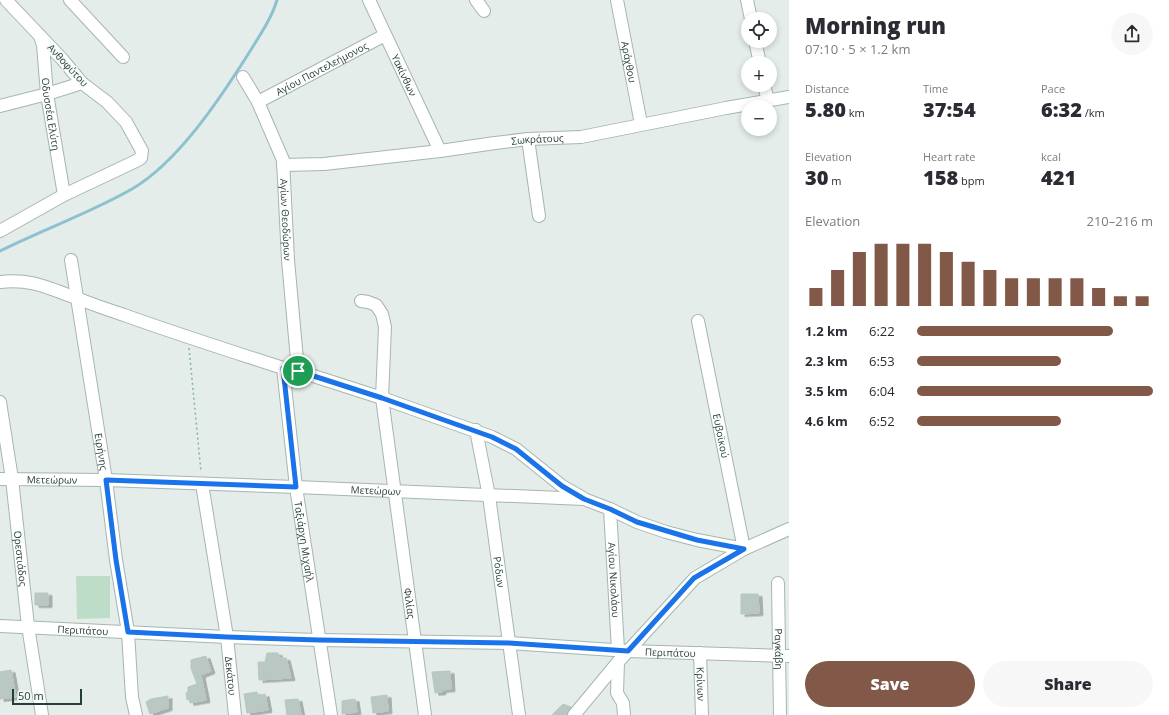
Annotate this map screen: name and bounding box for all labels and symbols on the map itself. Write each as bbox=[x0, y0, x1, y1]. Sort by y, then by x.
street label: Αγίου Παντελεήμονος bbox=[273, 38, 371, 99]
street label: Αράχθου bbox=[618, 40, 640, 84]
street label: Ανθοφύτου bbox=[45, 41, 91, 89]
street label: Υακίνθων bbox=[388, 52, 420, 98]
street label: Οδυσσέα Ελύτη bbox=[39, 77, 63, 152]
street label: Σωκράτους bbox=[510, 131, 564, 148]
street label: Αγίων Θεοδώρων bbox=[277, 178, 295, 261]
pin bbox=[281, 354, 315, 388]
street label: Ευβοϊκού bbox=[710, 412, 732, 459]
street label: Ειρήνης bbox=[92, 432, 111, 471]
street label: Μετεώρων bbox=[27, 472, 77, 487]
street label: Μετεώρων bbox=[350, 482, 401, 498]
street label: Ταξιάρχη Μιχαήλ bbox=[291, 500, 318, 584]
street label: Ορεστιάδος bbox=[11, 530, 31, 587]
street label: Αγίου Νικολάου bbox=[605, 542, 623, 618]
street label: Ρόδων bbox=[490, 556, 508, 588]
street label: Φιλίας bbox=[401, 587, 419, 620]
street label: Περιπάτου bbox=[57, 622, 109, 638]
street label: Ραγκάβη bbox=[772, 628, 786, 670]
street label: Περιπάτου bbox=[645, 645, 696, 660]
street label: Δεκάτου bbox=[222, 656, 240, 696]
street label: Κρίνων bbox=[693, 667, 709, 701]
scale bar bbox=[12, 687, 82, 706]

